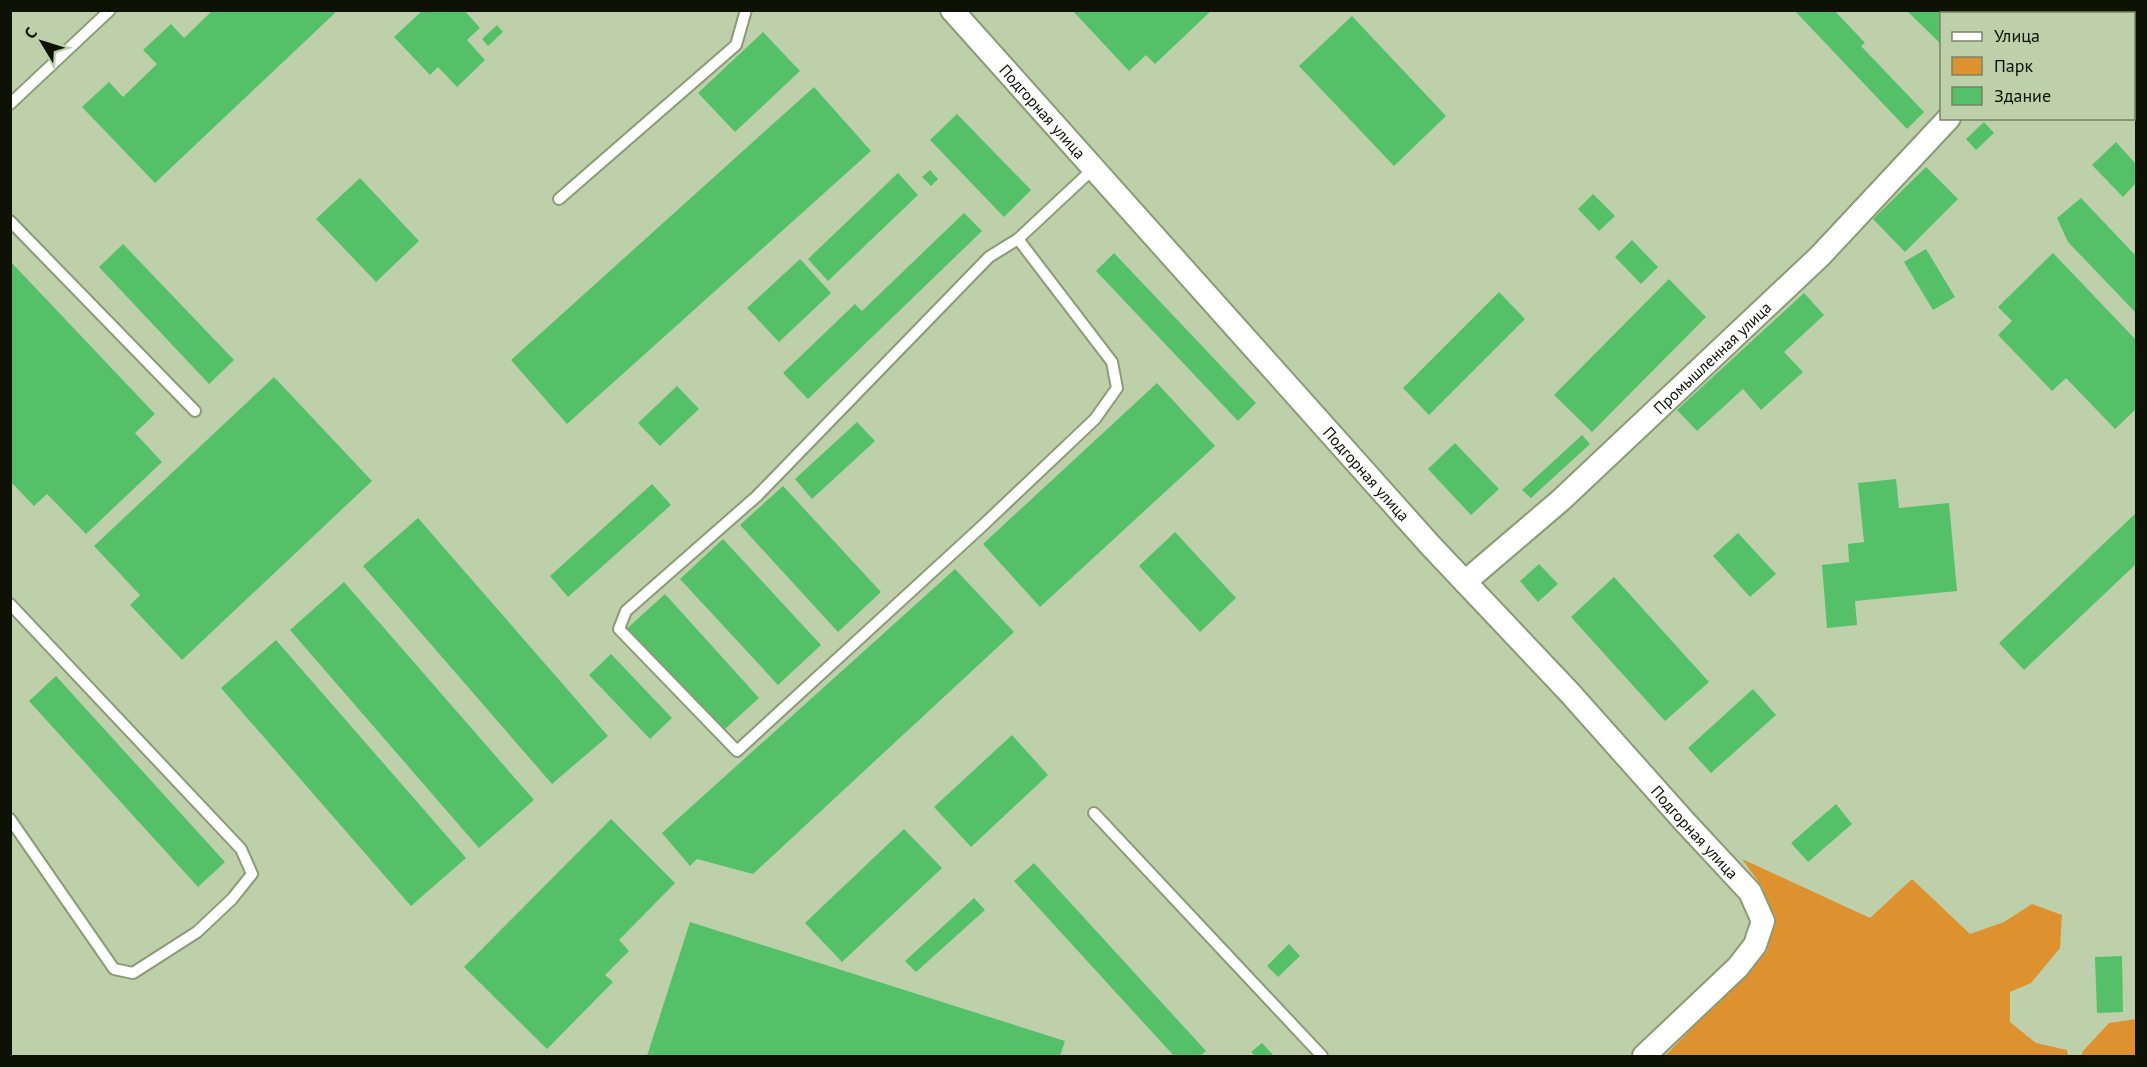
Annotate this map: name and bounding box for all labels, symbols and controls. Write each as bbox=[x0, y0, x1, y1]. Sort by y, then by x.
north arrow bbox=[12, 12, 72, 72]
legend bbox=[1940, 12, 2135, 120]
text: С bbox=[20, 23, 41, 42]
text: Улица bbox=[1994, 24, 2040, 47]
text: Парк bbox=[1994, 54, 2034, 77]
street label: Подгорная улица bbox=[995, 60, 1090, 163]
text: Здание bbox=[1994, 84, 2051, 107]
street label: Промышленная улица bbox=[1649, 297, 1775, 418]
street label: Подгорная улица bbox=[1319, 422, 1414, 525]
street label: Подгорная улица bbox=[1647, 781, 1743, 883]

